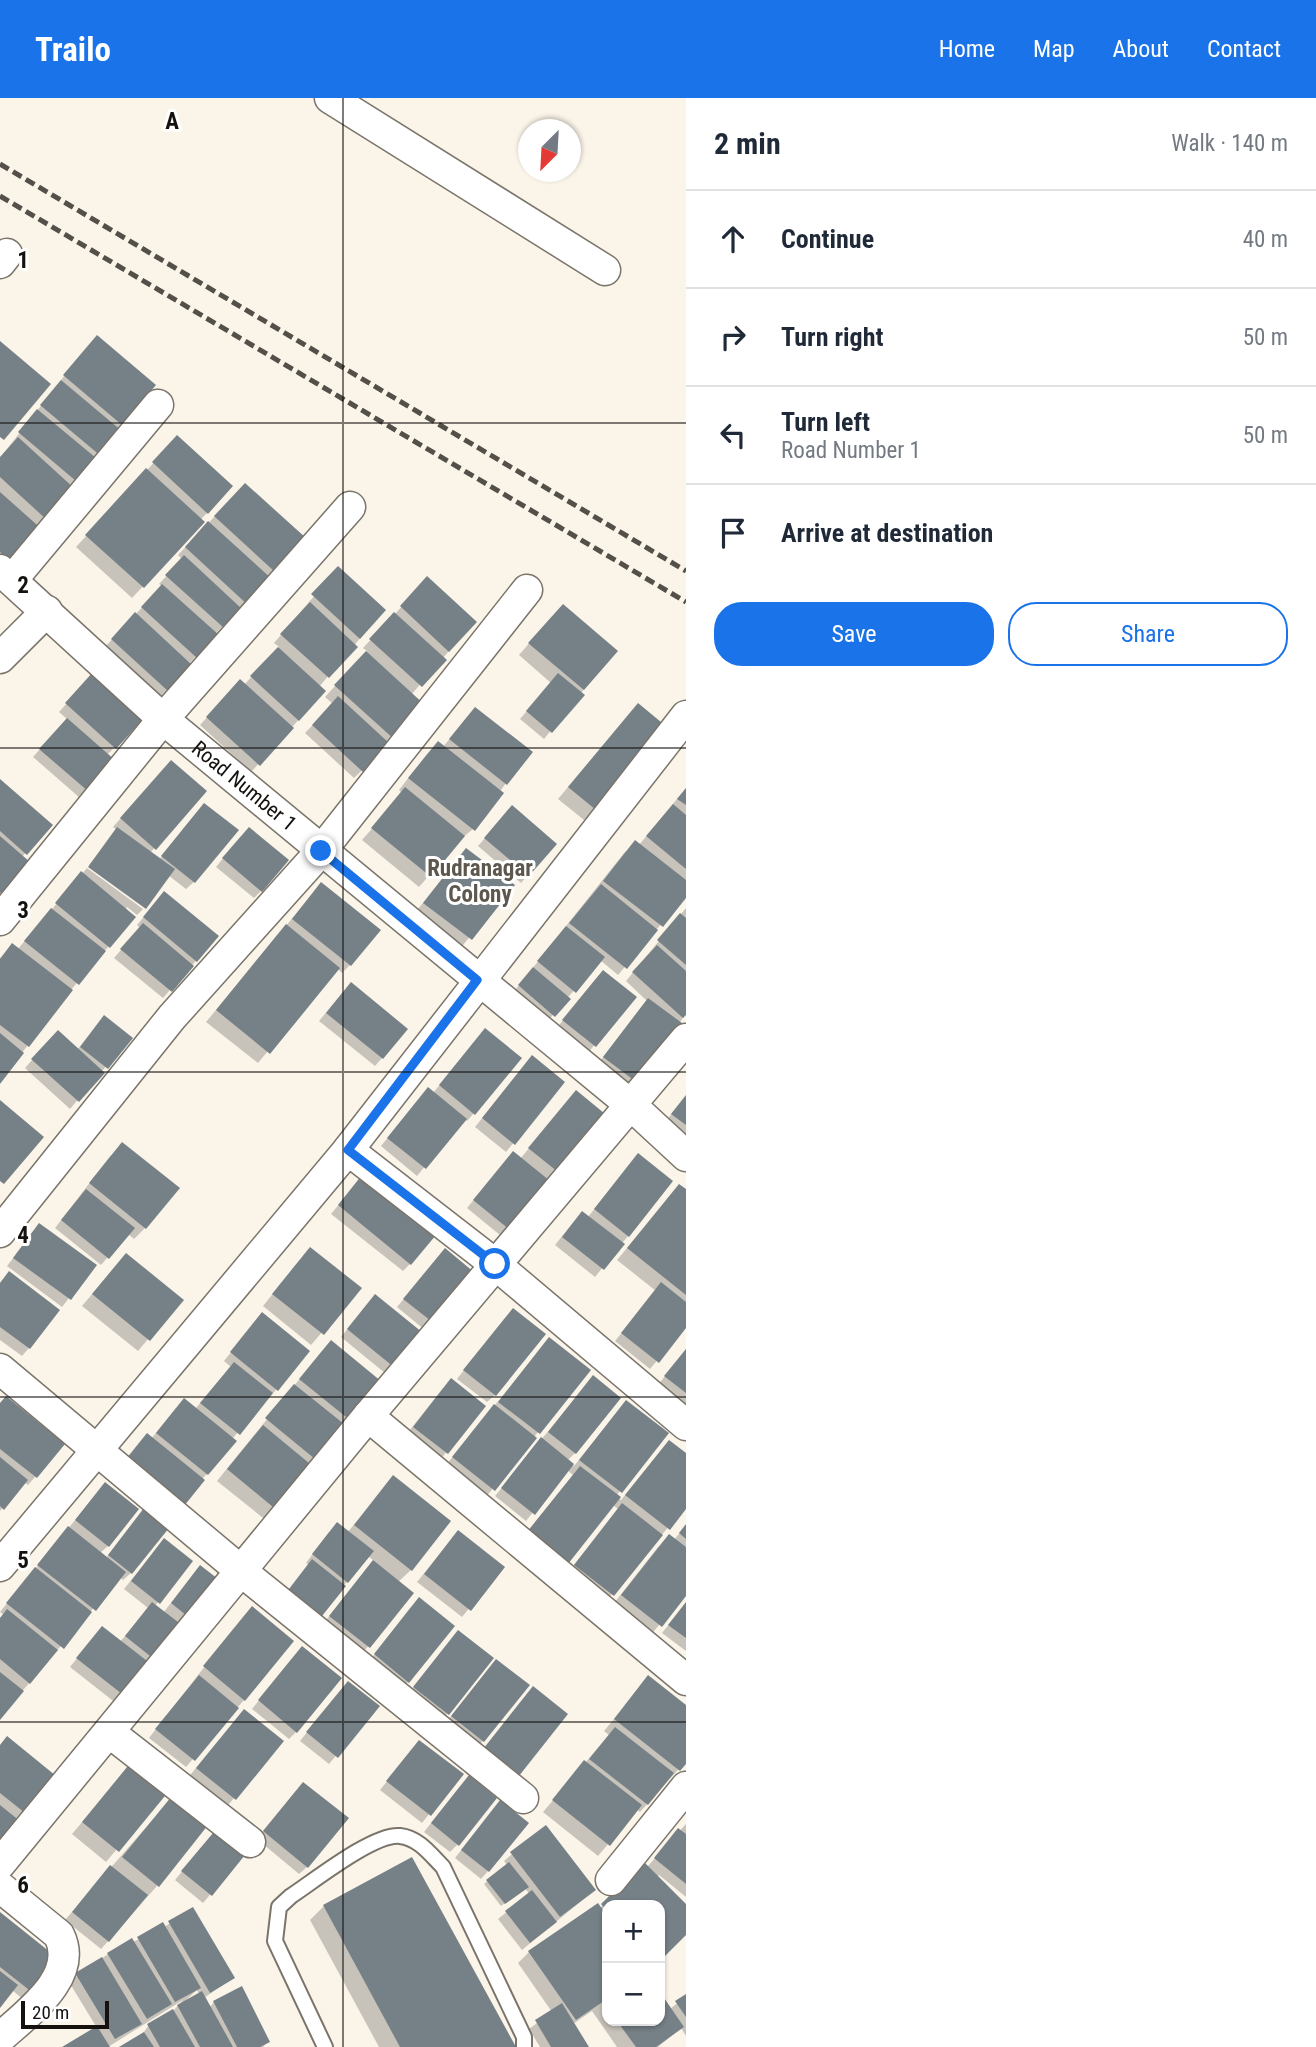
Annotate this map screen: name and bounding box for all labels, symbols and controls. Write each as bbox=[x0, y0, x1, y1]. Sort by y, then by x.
text: Trailo bbox=[35, 30, 111, 69]
text: Home bbox=[939, 35, 995, 63]
text: Map bbox=[1033, 35, 1075, 63]
text: About bbox=[1113, 35, 1169, 63]
text: Contact bbox=[1207, 35, 1281, 63]
text: A bbox=[165, 108, 179, 135]
north arrow bbox=[518, 119, 581, 182]
text: 2 min bbox=[714, 126, 781, 161]
text: Walk · 140 m bbox=[1171, 130, 1288, 157]
icon: ahead bbox=[714, 220, 752, 258]
text: Continue bbox=[781, 224, 874, 254]
text: 40 m bbox=[1243, 226, 1288, 253]
text: 1 bbox=[17, 247, 29, 274]
icon: right bbox=[714, 318, 752, 356]
text: Turn right bbox=[781, 322, 883, 352]
text: 50 m bbox=[1243, 324, 1288, 351]
text: Turn left bbox=[781, 407, 870, 437]
icon: left bbox=[714, 416, 752, 454]
text: 50 m bbox=[1243, 422, 1288, 449]
text: Road Number 1 bbox=[781, 437, 921, 464]
icon: arrive bbox=[714, 514, 752, 552]
text: Arrive at destination bbox=[781, 518, 993, 548]
text: 2 bbox=[17, 572, 29, 599]
button: Save bbox=[714, 602, 994, 666]
button: Share bbox=[1008, 602, 1288, 666]
street label: Road Number 1 bbox=[187, 736, 301, 836]
route end bbox=[305, 835, 336, 866]
district label: Rudranagar Colony bbox=[427, 855, 533, 908]
text: 3 bbox=[17, 897, 29, 924]
text: 4 bbox=[17, 1222, 29, 1249]
route start bbox=[479, 1248, 510, 1279]
text: 5 bbox=[17, 1547, 29, 1574]
text: 6 bbox=[17, 1872, 29, 1899]
map controls bbox=[602, 1900, 665, 2026]
button: + bbox=[602, 1900, 665, 1963]
button: − bbox=[602, 1963, 665, 2026]
scale bar bbox=[21, 1998, 108, 2030]
text: 20 m bbox=[32, 2001, 69, 2024]

